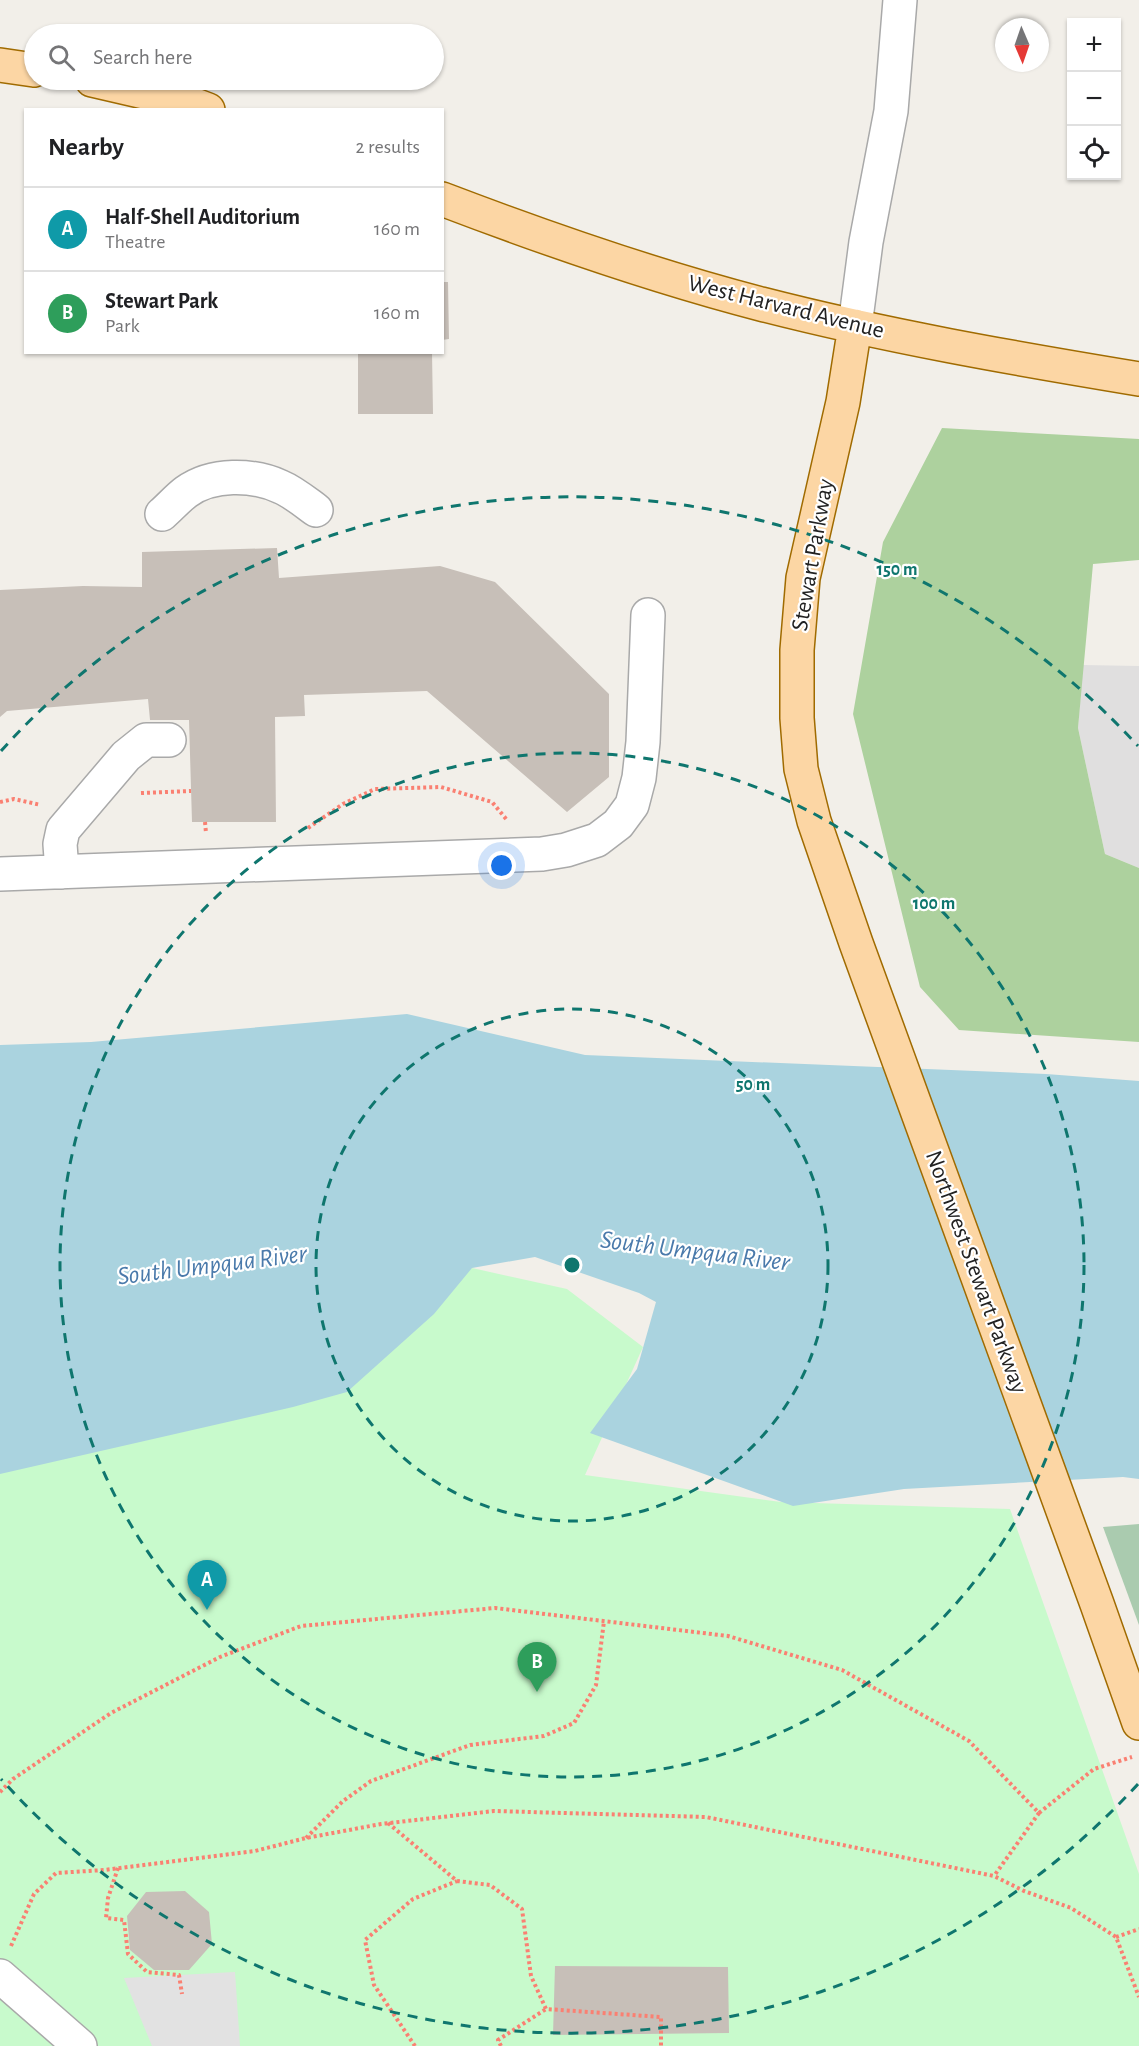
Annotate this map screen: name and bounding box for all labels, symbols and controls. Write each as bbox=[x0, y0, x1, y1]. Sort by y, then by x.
north arrow bbox=[995, 18, 1049, 72]
map controls bbox=[1067, 18, 1121, 180]
button: + bbox=[1067, 18, 1121, 72]
search box bbox=[24, 24, 444, 90]
icon: search bbox=[45, 41, 78, 74]
text: Search here bbox=[93, 46, 192, 68]
button: − bbox=[1067, 72, 1121, 126]
button: locate bbox=[1067, 126, 1121, 180]
text: Nearby bbox=[48, 134, 124, 160]
text: 2 results bbox=[356, 137, 420, 157]
text: Half-Shell Auditorium bbox=[105, 206, 300, 228]
text: A bbox=[62, 219, 74, 239]
text: 160 m bbox=[374, 219, 420, 239]
text: Theatre bbox=[105, 232, 166, 252]
street label: West Harvard Avenue bbox=[685, 271, 887, 343]
text: Stewart Park bbox=[105, 290, 218, 312]
text: B bbox=[62, 303, 73, 323]
text: 160 m bbox=[374, 303, 420, 323]
text: Park bbox=[105, 316, 140, 336]
street label: Stewart Parkway bbox=[788, 477, 838, 633]
text: 150 m bbox=[877, 561, 917, 579]
your location bbox=[487, 851, 516, 880]
text: 100 m bbox=[913, 895, 955, 913]
text: 50 m bbox=[736, 1076, 770, 1094]
street label: Northwest Stewart Parkway bbox=[921, 1147, 1031, 1397]
water label: South Umpqua River bbox=[599, 1226, 793, 1276]
water label: South Umpqua River bbox=[116, 1240, 310, 1290]
centre of rings bbox=[562, 1255, 582, 1275]
pin: A bbox=[188, 1560, 226, 1610]
pin: B bbox=[518, 1642, 556, 1692]

